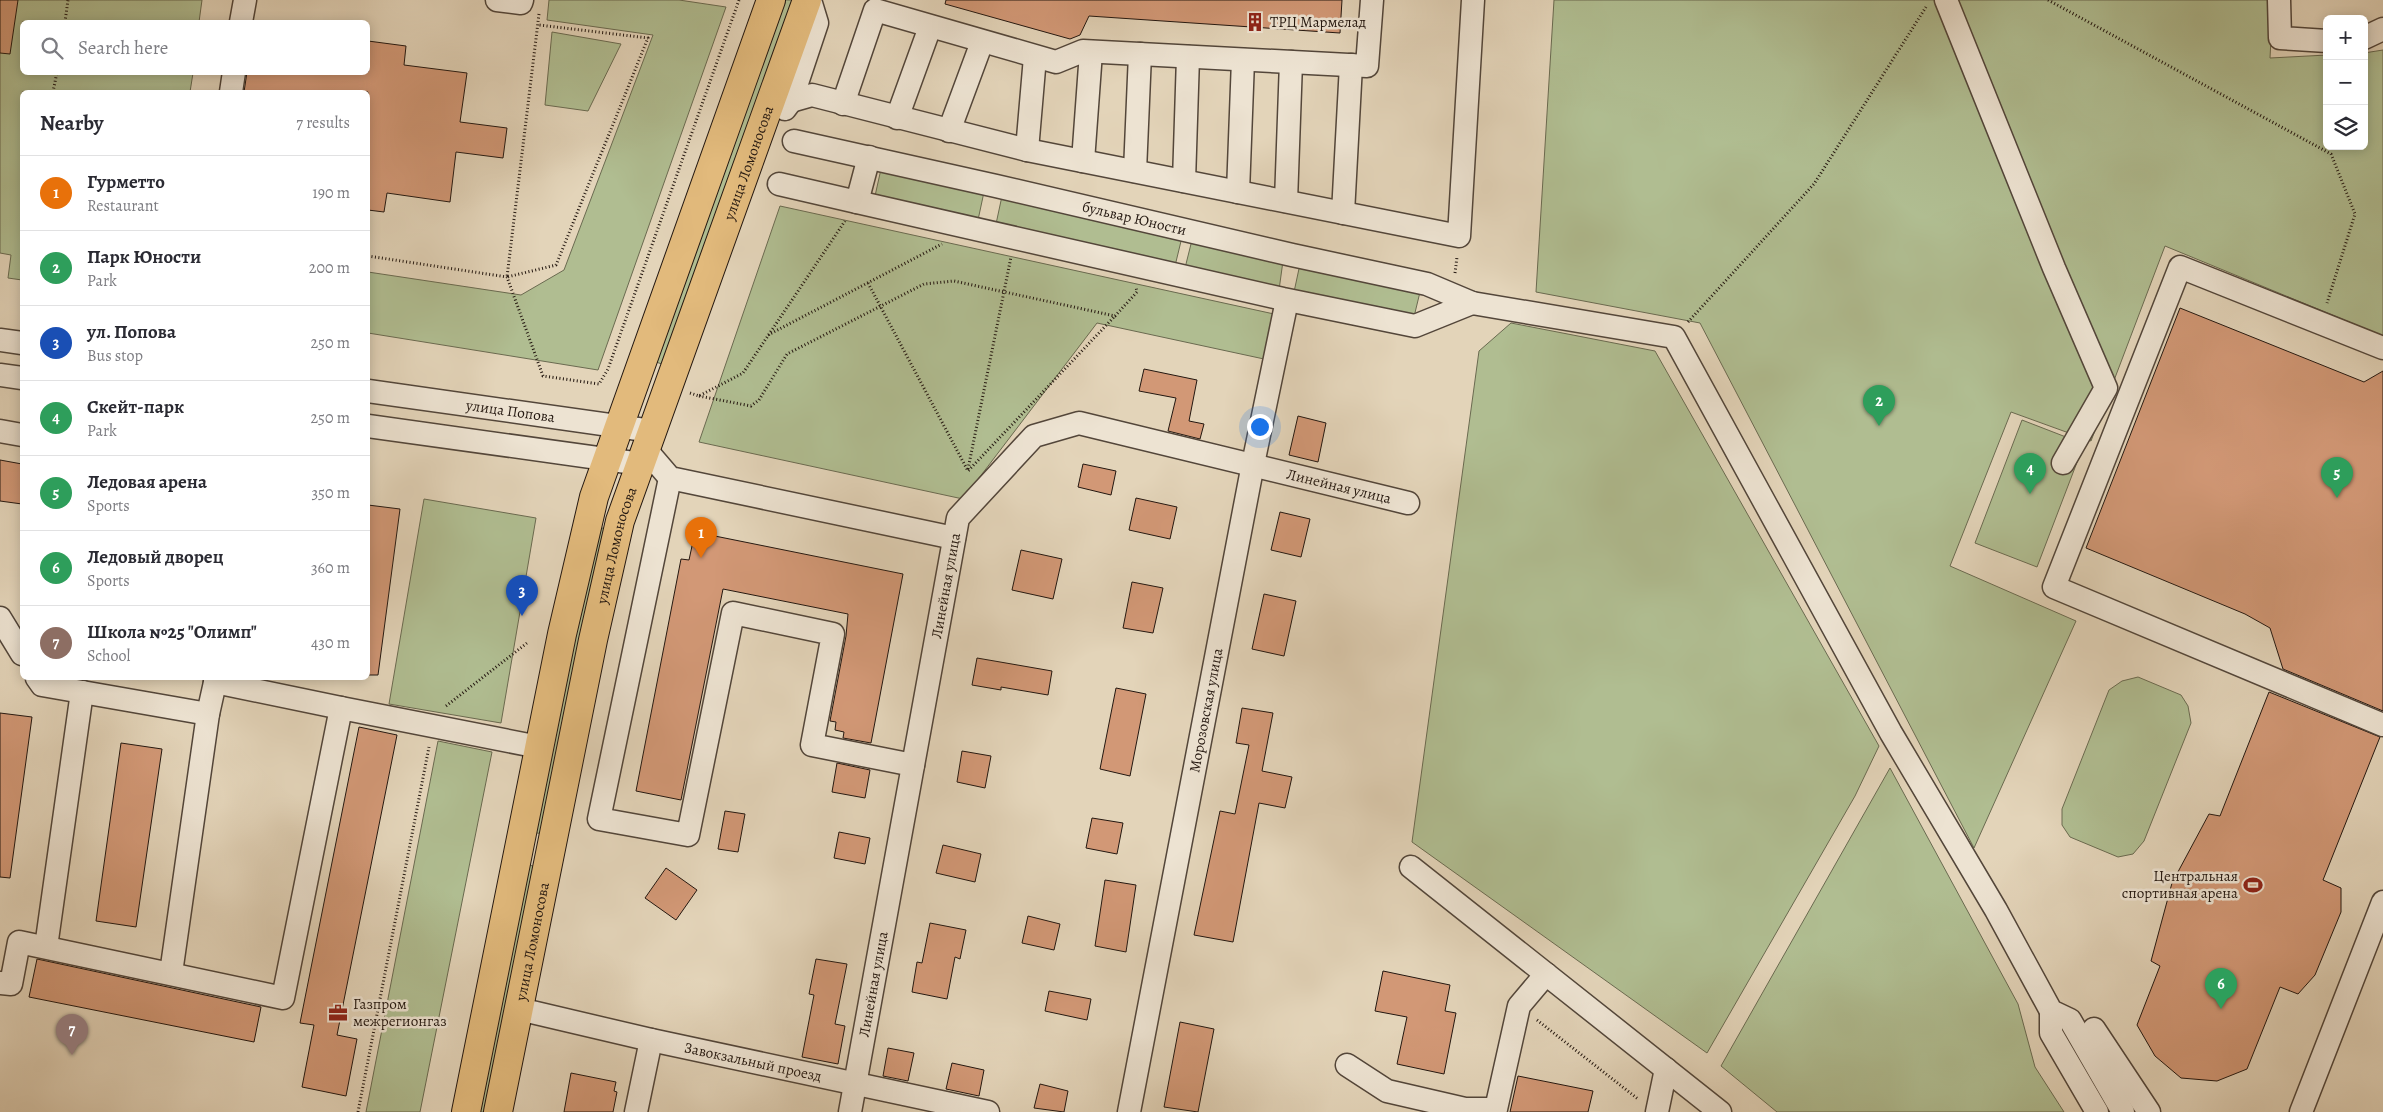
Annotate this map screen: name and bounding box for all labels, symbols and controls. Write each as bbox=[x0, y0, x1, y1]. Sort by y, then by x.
building icon: ТРЦ Мармелад bbox=[1244, 11, 1266, 33]
place label: ТРЦ Мармелад bbox=[1270, 12, 1366, 32]
map controls bbox=[2323, 15, 2368, 150]
button: + bbox=[2323, 15, 2368, 60]
search box bbox=[20, 20, 370, 75]
icon: search bbox=[38, 34, 66, 62]
text: Search here bbox=[78, 35, 168, 61]
button: − bbox=[2323, 60, 2368, 105]
street label: улица Ломоносова bbox=[718, 103, 778, 224]
button: layers bbox=[2323, 105, 2368, 150]
text: Nearby bbox=[40, 109, 103, 137]
text: 7 results bbox=[296, 112, 350, 134]
text: Гурметто bbox=[87, 169, 165, 195]
text: 1 bbox=[53, 182, 59, 204]
text: 190 m bbox=[312, 182, 350, 204]
text: Restaurant bbox=[87, 195, 159, 217]
street label: бульвар Юности bbox=[1080, 196, 1189, 240]
text: Парк Юности bbox=[87, 244, 201, 270]
text: 2 bbox=[52, 257, 60, 279]
text: 200 m bbox=[309, 257, 350, 279]
text: Park bbox=[87, 270, 117, 292]
text: ул. Попова bbox=[87, 319, 176, 345]
text: 3 bbox=[53, 332, 59, 354]
text: 250 m bbox=[311, 332, 350, 354]
text: Bus stop bbox=[87, 345, 143, 367]
pin: 2 bbox=[1863, 385, 1895, 426]
text: Скейт-парк bbox=[87, 394, 184, 420]
street label: улица Попова bbox=[464, 395, 556, 427]
text: 4 bbox=[52, 407, 60, 429]
text: 250 m bbox=[311, 407, 350, 429]
your location bbox=[1247, 414, 1273, 440]
text: Park bbox=[87, 420, 117, 442]
pin: 4 bbox=[2014, 453, 2046, 494]
pin: 5 bbox=[2321, 457, 2353, 498]
street label: Линейная улица bbox=[1285, 464, 1393, 509]
text: Ледовая арена bbox=[87, 469, 207, 495]
text: 5 bbox=[53, 482, 59, 504]
text: 350 m bbox=[311, 482, 350, 504]
street label: улица Ломоносова bbox=[591, 484, 641, 607]
text: Sports bbox=[87, 495, 130, 517]
pin: 1 bbox=[685, 517, 717, 558]
street label: Линейная улица bbox=[926, 531, 965, 640]
text: Ледовый дворец bbox=[87, 544, 223, 570]
text: 6 bbox=[52, 557, 60, 579]
text: 360 m bbox=[311, 557, 350, 579]
text: Sports bbox=[87, 570, 130, 592]
pin: 3 bbox=[506, 575, 538, 616]
text: Школа №25 "Олимп" bbox=[87, 619, 257, 645]
text: 7 bbox=[53, 632, 59, 654]
text: 430 m bbox=[311, 632, 350, 654]
text: School bbox=[87, 645, 130, 667]
street label: Морозовская улица bbox=[1184, 646, 1228, 774]
place label: Центральная спортивная арена bbox=[2122, 866, 2238, 903]
sports icon: Центральная спортивная арена bbox=[2242, 874, 2264, 896]
street label: улица Ломоносова bbox=[510, 880, 554, 1003]
street label: Линейная улица bbox=[854, 930, 893, 1039]
pin: 6 bbox=[2205, 968, 2237, 1009]
place label: Газпром межрегионгаз bbox=[353, 994, 447, 1031]
office icon: Газпром межрегионгаз bbox=[327, 1002, 349, 1024]
pin: 7 bbox=[56, 1014, 88, 1055]
street label: Завокзальный проезд bbox=[683, 1037, 824, 1086]

